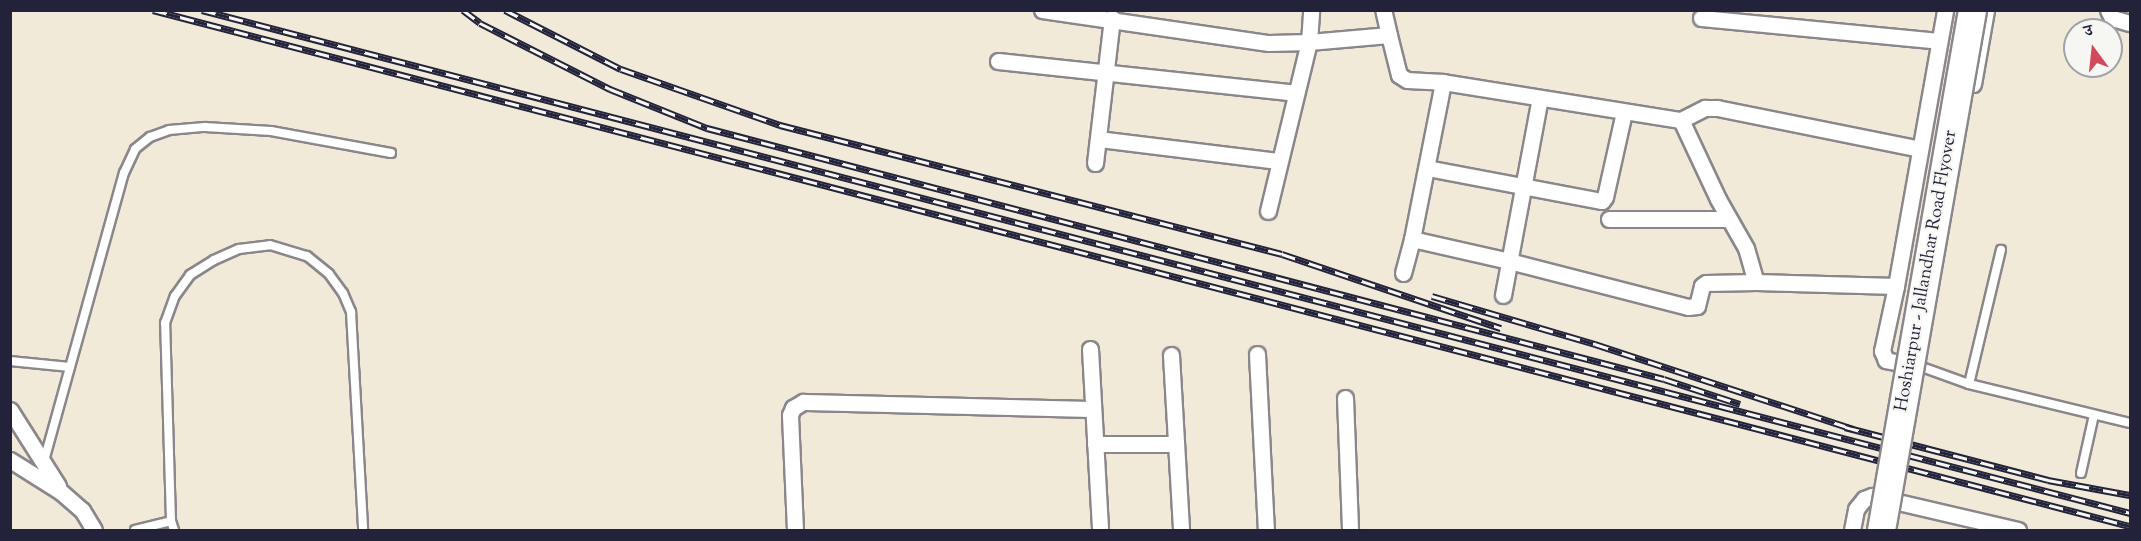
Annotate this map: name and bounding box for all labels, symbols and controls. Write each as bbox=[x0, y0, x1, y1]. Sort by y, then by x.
north arrow bbox=[2063, 18, 2123, 78]
text: उ bbox=[2082, 20, 2096, 44]
street label: Hoshiarpur - Jallandhar Road Flyover bbox=[1892, 129, 1962, 413]

